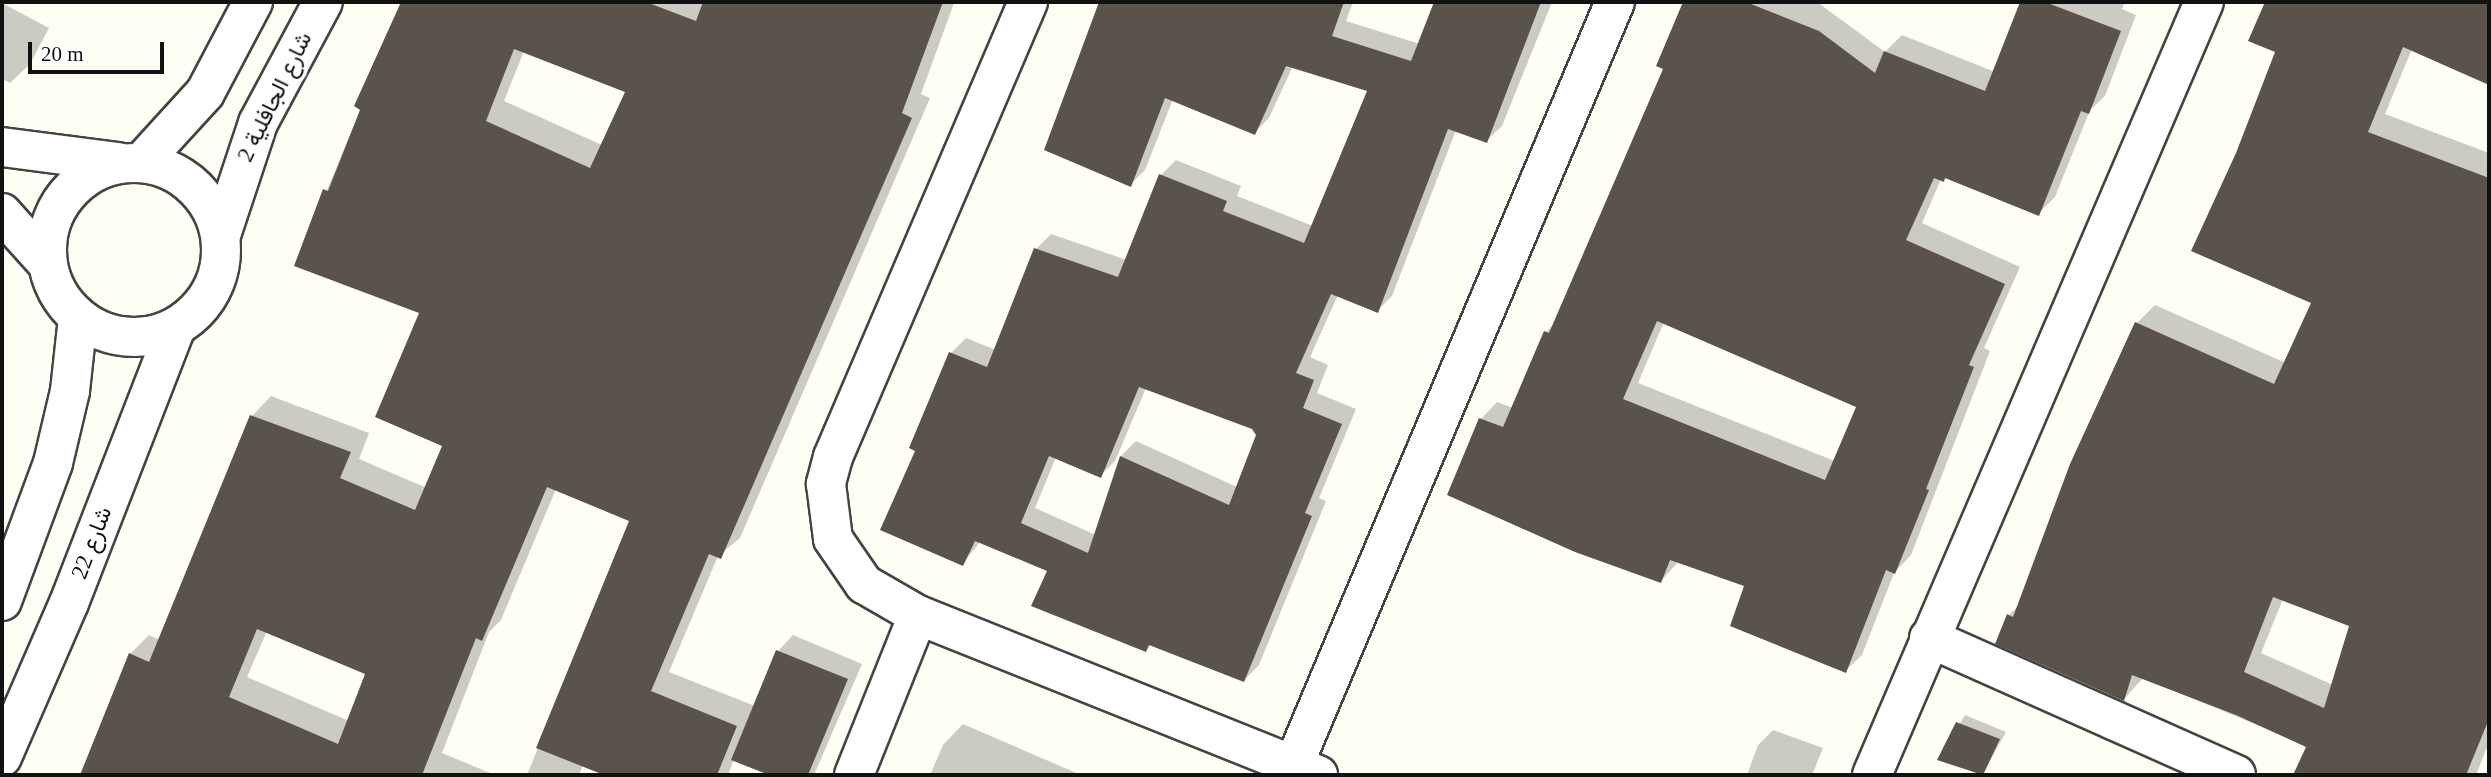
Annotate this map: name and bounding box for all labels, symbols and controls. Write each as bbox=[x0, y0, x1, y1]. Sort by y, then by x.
scale bar bbox=[32, 28, 168, 72]
street label: شارع الجافلية 2 bbox=[232, 28, 318, 166]
text: 20 m bbox=[41, 42, 84, 66]
street label: شارع 22 bbox=[66, 503, 118, 583]

